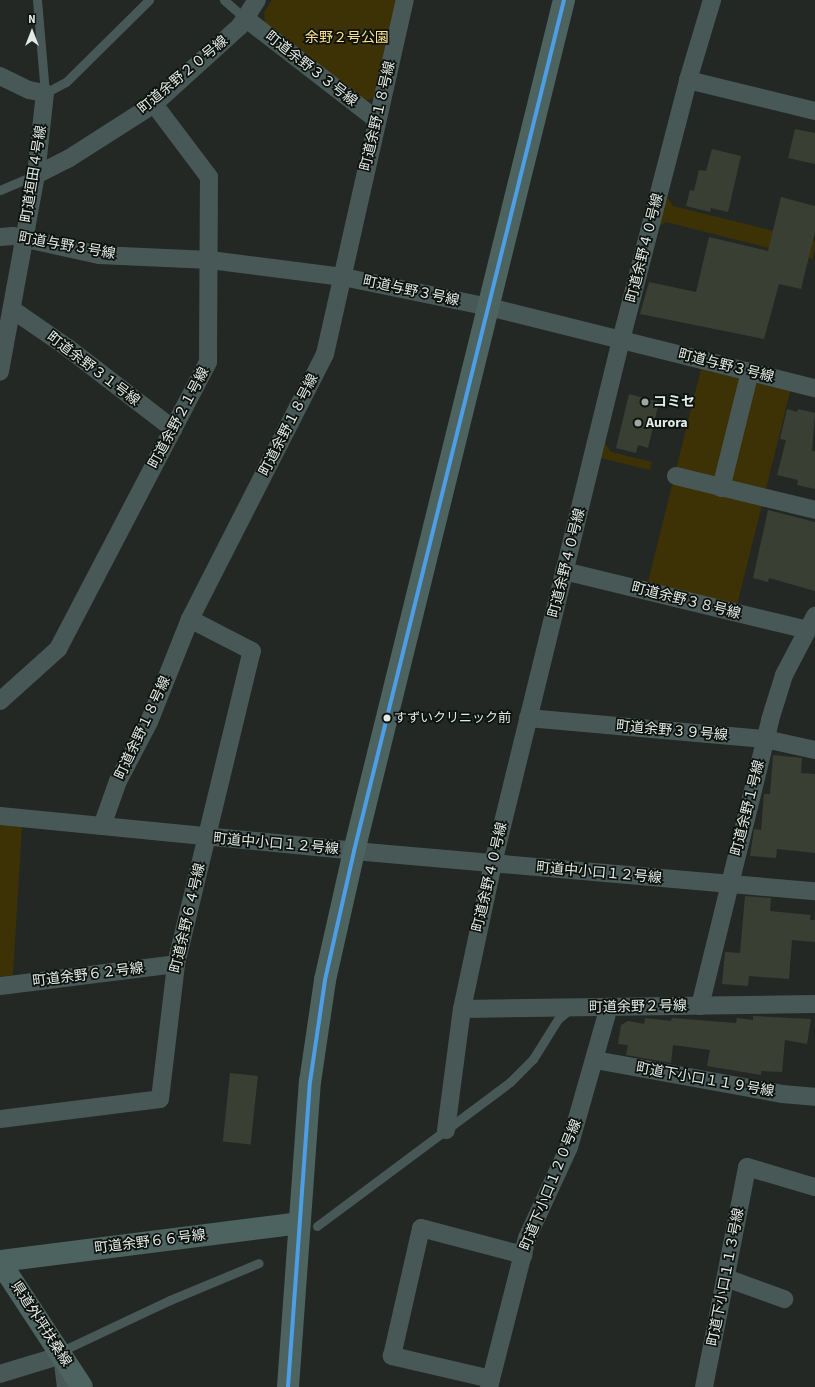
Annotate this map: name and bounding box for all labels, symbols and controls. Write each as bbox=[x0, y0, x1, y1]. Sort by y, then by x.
north arrow bbox=[12, 12, 52, 52]
text: N bbox=[28, 12, 36, 27]
street label: 町道余野３３号線 bbox=[262, 28, 360, 110]
park label: 余野２号公園 bbox=[305, 30, 389, 46]
street label: 町道余野２０号線 bbox=[135, 33, 231, 117]
street label: 町道余野１８号線 bbox=[357, 60, 399, 172]
street label: 町道垣田４号線 bbox=[18, 124, 50, 224]
street label: 町道余野４０号線 bbox=[623, 192, 667, 304]
street label: 町道与野３号線 bbox=[17, 229, 117, 263]
street label: 町道与野３号線 bbox=[361, 273, 461, 309]
street label: 町道余野３１号線 bbox=[43, 329, 143, 409]
street label: 町道与野３号線 bbox=[676, 346, 776, 386]
street label: 町道余野２１号線 bbox=[145, 365, 213, 471]
street label: 町道余野１８号線 bbox=[256, 371, 322, 479]
place label: コミセ bbox=[653, 394, 695, 410]
marker: コミセ bbox=[640, 397, 650, 407]
place label: Aurora bbox=[646, 415, 688, 431]
marker: Aurora bbox=[633, 418, 643, 428]
street label: 町道余野４０号線 bbox=[545, 507, 589, 619]
street label: 町道余野３８号線 bbox=[630, 579, 742, 623]
street label: 町道余野１８号線 bbox=[112, 674, 174, 782]
place label: すずいクリニック前 bbox=[394, 710, 511, 726]
marker: すずいクリニック前 bbox=[382, 713, 392, 723]
street label: 町道余野３９号線 bbox=[615, 718, 729, 744]
street label: 町道余野１号線 bbox=[728, 758, 768, 858]
street label: 町道余野４０号線 bbox=[469, 821, 511, 933]
street label: 町道中小口１２号線 bbox=[213, 830, 339, 858]
street label: 町道中小口１２号線 bbox=[536, 859, 662, 887]
street label: 町道余野６４号線 bbox=[167, 862, 209, 974]
street label: 町道余野６２号線 bbox=[31, 960, 145, 990]
street label: 町道余野２号線 bbox=[589, 998, 687, 1016]
street label: 町道下小口１１９号線 bbox=[635, 1060, 775, 1100]
street label: 町道下小口１２０号線 bbox=[517, 1117, 585, 1253]
street label: 町道下小口１１３号線 bbox=[704, 1207, 748, 1347]
street label: 町道余野６６号線 bbox=[93, 1227, 207, 1257]
street label: 県道外坪扶桑線 bbox=[7, 1278, 75, 1370]

